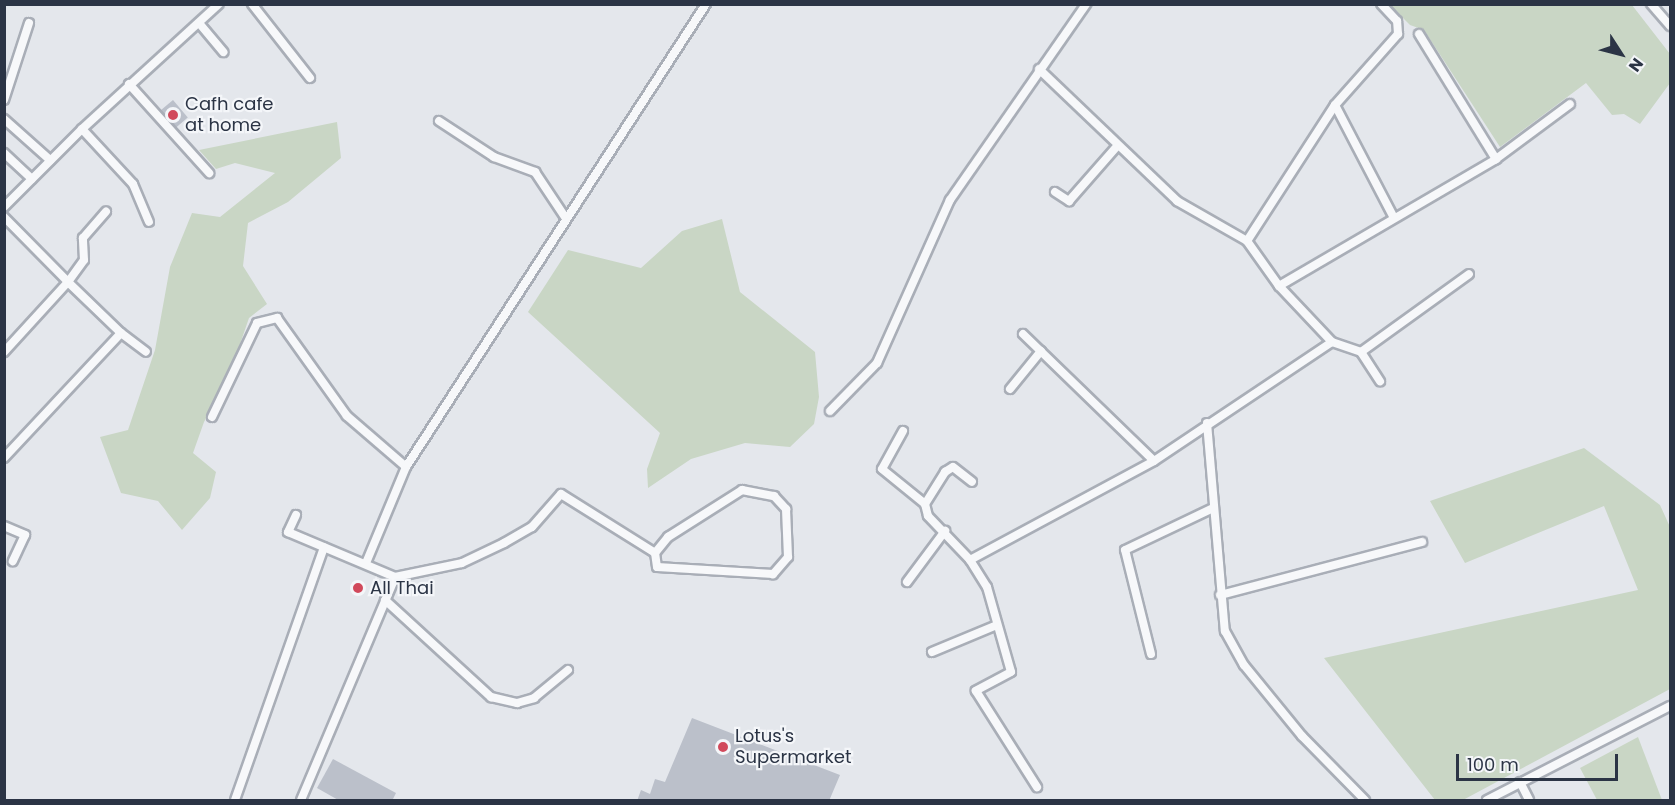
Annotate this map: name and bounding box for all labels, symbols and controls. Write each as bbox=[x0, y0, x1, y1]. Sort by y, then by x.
north arrow bbox=[1591, 24, 1651, 84]
text: N bbox=[1623, 53, 1649, 77]
place label: Cafh cafe at home bbox=[185, 94, 273, 136]
marker: Cafh cafe at home bbox=[166, 108, 180, 122]
place label: All Thai bbox=[370, 577, 434, 599]
marker: All Thai bbox=[351, 581, 365, 595]
place label: Lotus's Supermarket bbox=[735, 726, 852, 768]
marker: Lotus's Supermarket bbox=[716, 740, 730, 754]
scale bar bbox=[1459, 742, 1621, 780]
text: 100 m bbox=[1467, 752, 1519, 777]

